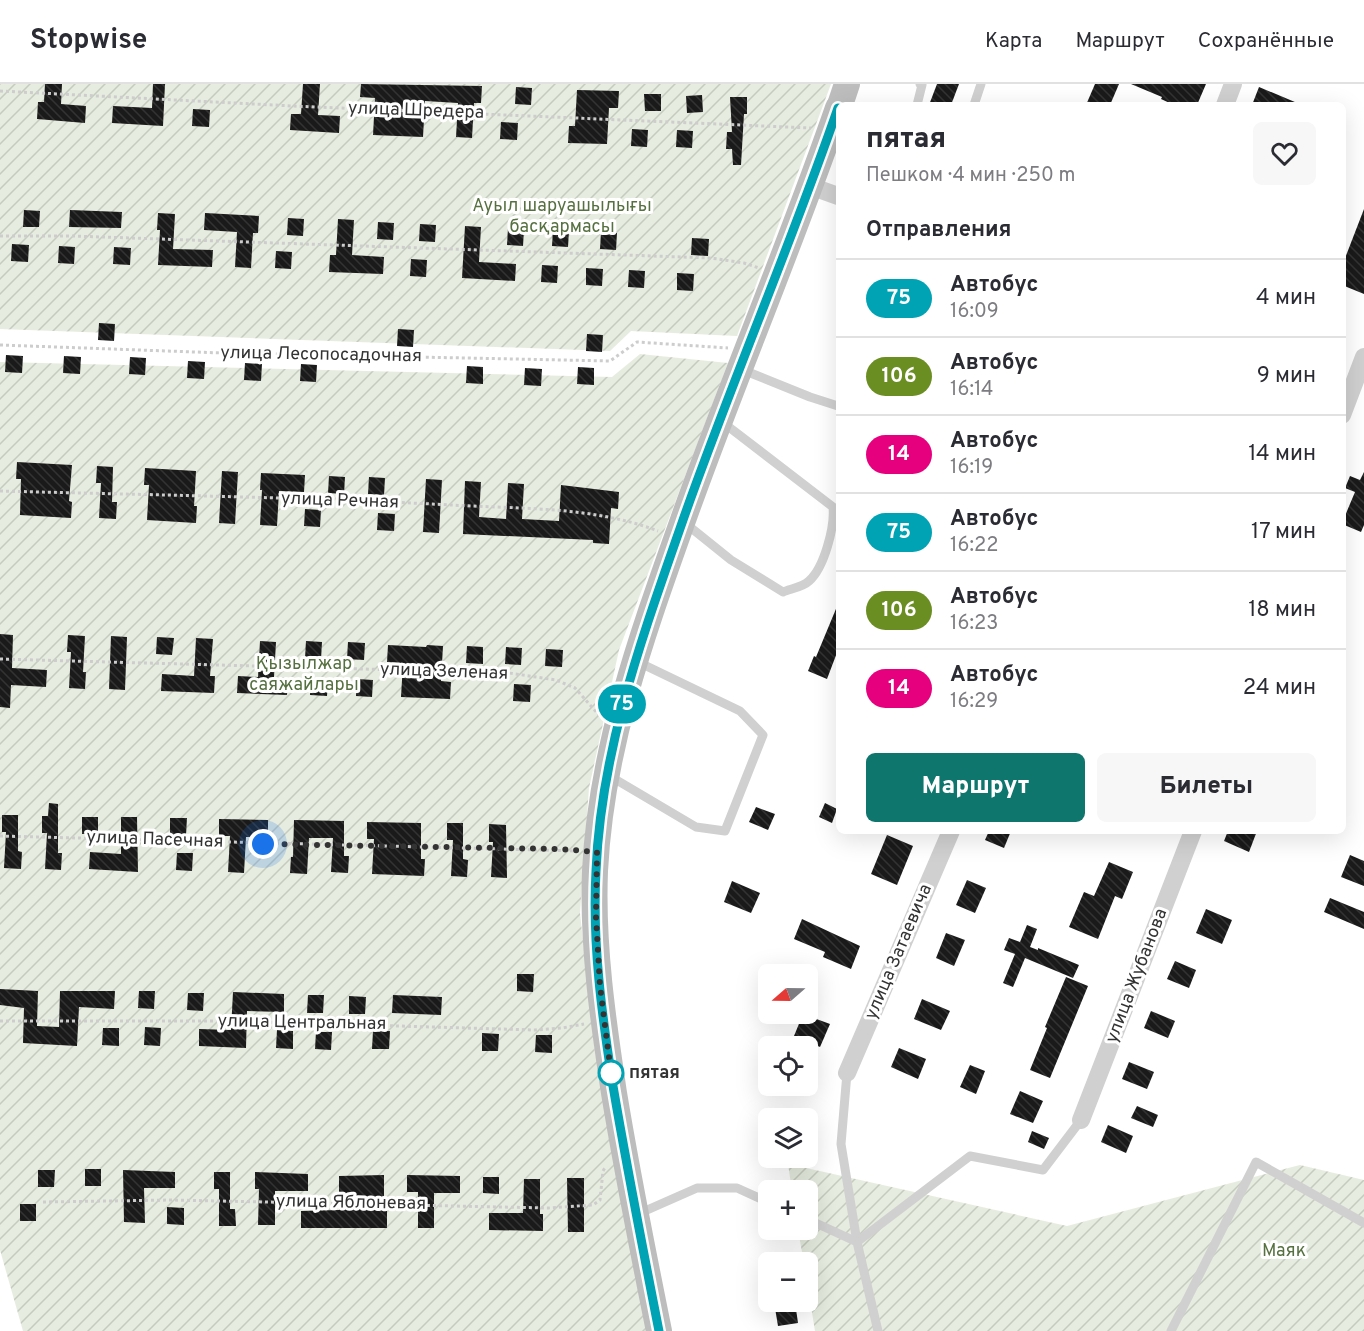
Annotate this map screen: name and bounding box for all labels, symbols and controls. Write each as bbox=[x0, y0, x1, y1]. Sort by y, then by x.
text: Stopwise bbox=[30, 23, 147, 59]
text: Карта bbox=[985, 28, 1042, 55]
text: Маршрут bbox=[1075, 28, 1165, 55]
text: Сохранённые bbox=[1198, 28, 1334, 55]
street label: улица Шредера bbox=[347, 97, 485, 125]
text: пятая bbox=[866, 122, 946, 158]
button: heart bbox=[1253, 122, 1316, 185]
text: Пешком · 4 мин · 250 m bbox=[866, 163, 1075, 189]
park label: Ауыл шаруашылығы басқармасы bbox=[472, 195, 652, 239]
text: Отправления bbox=[866, 217, 1011, 244]
text: Автобус bbox=[950, 272, 1038, 299]
text: 75 bbox=[887, 285, 911, 312]
text: 4 мин bbox=[1256, 285, 1316, 312]
text: 16:09 bbox=[950, 299, 999, 325]
street label: улица Лесопосадочная bbox=[220, 342, 422, 368]
text: Автобус bbox=[950, 350, 1038, 377]
text: 106 bbox=[881, 363, 917, 390]
text: 9 мин bbox=[1257, 363, 1316, 390]
text: 16:14 bbox=[950, 377, 993, 403]
text: Автобус bbox=[950, 428, 1038, 455]
text: 14 bbox=[888, 441, 910, 468]
text: 14 мин bbox=[1248, 441, 1316, 468]
text: 16:19 bbox=[950, 455, 993, 481]
street label: улица Речная bbox=[281, 487, 399, 515]
text: Автобус bbox=[950, 506, 1038, 533]
text: 75 bbox=[887, 519, 911, 546]
text: 17 мин bbox=[1251, 519, 1316, 546]
text: 16:22 bbox=[950, 533, 998, 559]
text: Автобус bbox=[950, 584, 1038, 611]
text: 106 bbox=[881, 597, 917, 624]
text: 18 мин bbox=[1248, 597, 1316, 624]
text: 16:23 bbox=[950, 611, 998, 637]
park label: Қызылжар саяжайлары bbox=[249, 653, 359, 697]
street label: улица Зеленая bbox=[379, 658, 509, 686]
text: Автобус bbox=[950, 662, 1038, 689]
text: 14 bbox=[888, 675, 910, 702]
text: 24 мин bbox=[1243, 675, 1316, 702]
line badge: 75 bbox=[595, 684, 649, 724]
text: 16:29 bbox=[950, 689, 998, 715]
text: 75 bbox=[610, 691, 634, 718]
button: Маршрут bbox=[866, 753, 1085, 822]
button: Билеты bbox=[1097, 753, 1316, 822]
street label: улица Пасечная bbox=[86, 826, 224, 854]
your location bbox=[248, 829, 278, 859]
street label: улица Затаевича bbox=[860, 881, 938, 1023]
street label: улица Жубанова bbox=[1101, 905, 1173, 1047]
north arrow bbox=[758, 964, 818, 1024]
map controls bbox=[758, 964, 818, 1312]
street label: улица Центральная bbox=[217, 1010, 387, 1036]
button: locate bbox=[758, 1036, 818, 1096]
marker: пятая bbox=[598, 1060, 624, 1086]
place label: пятая bbox=[629, 1062, 680, 1085]
button: layers bbox=[758, 1108, 818, 1168]
button: + bbox=[758, 1180, 818, 1240]
street label: улица Яблоневая bbox=[276, 1190, 426, 1216]
park label: Маяк bbox=[1262, 1240, 1306, 1263]
button: − bbox=[758, 1252, 818, 1312]

